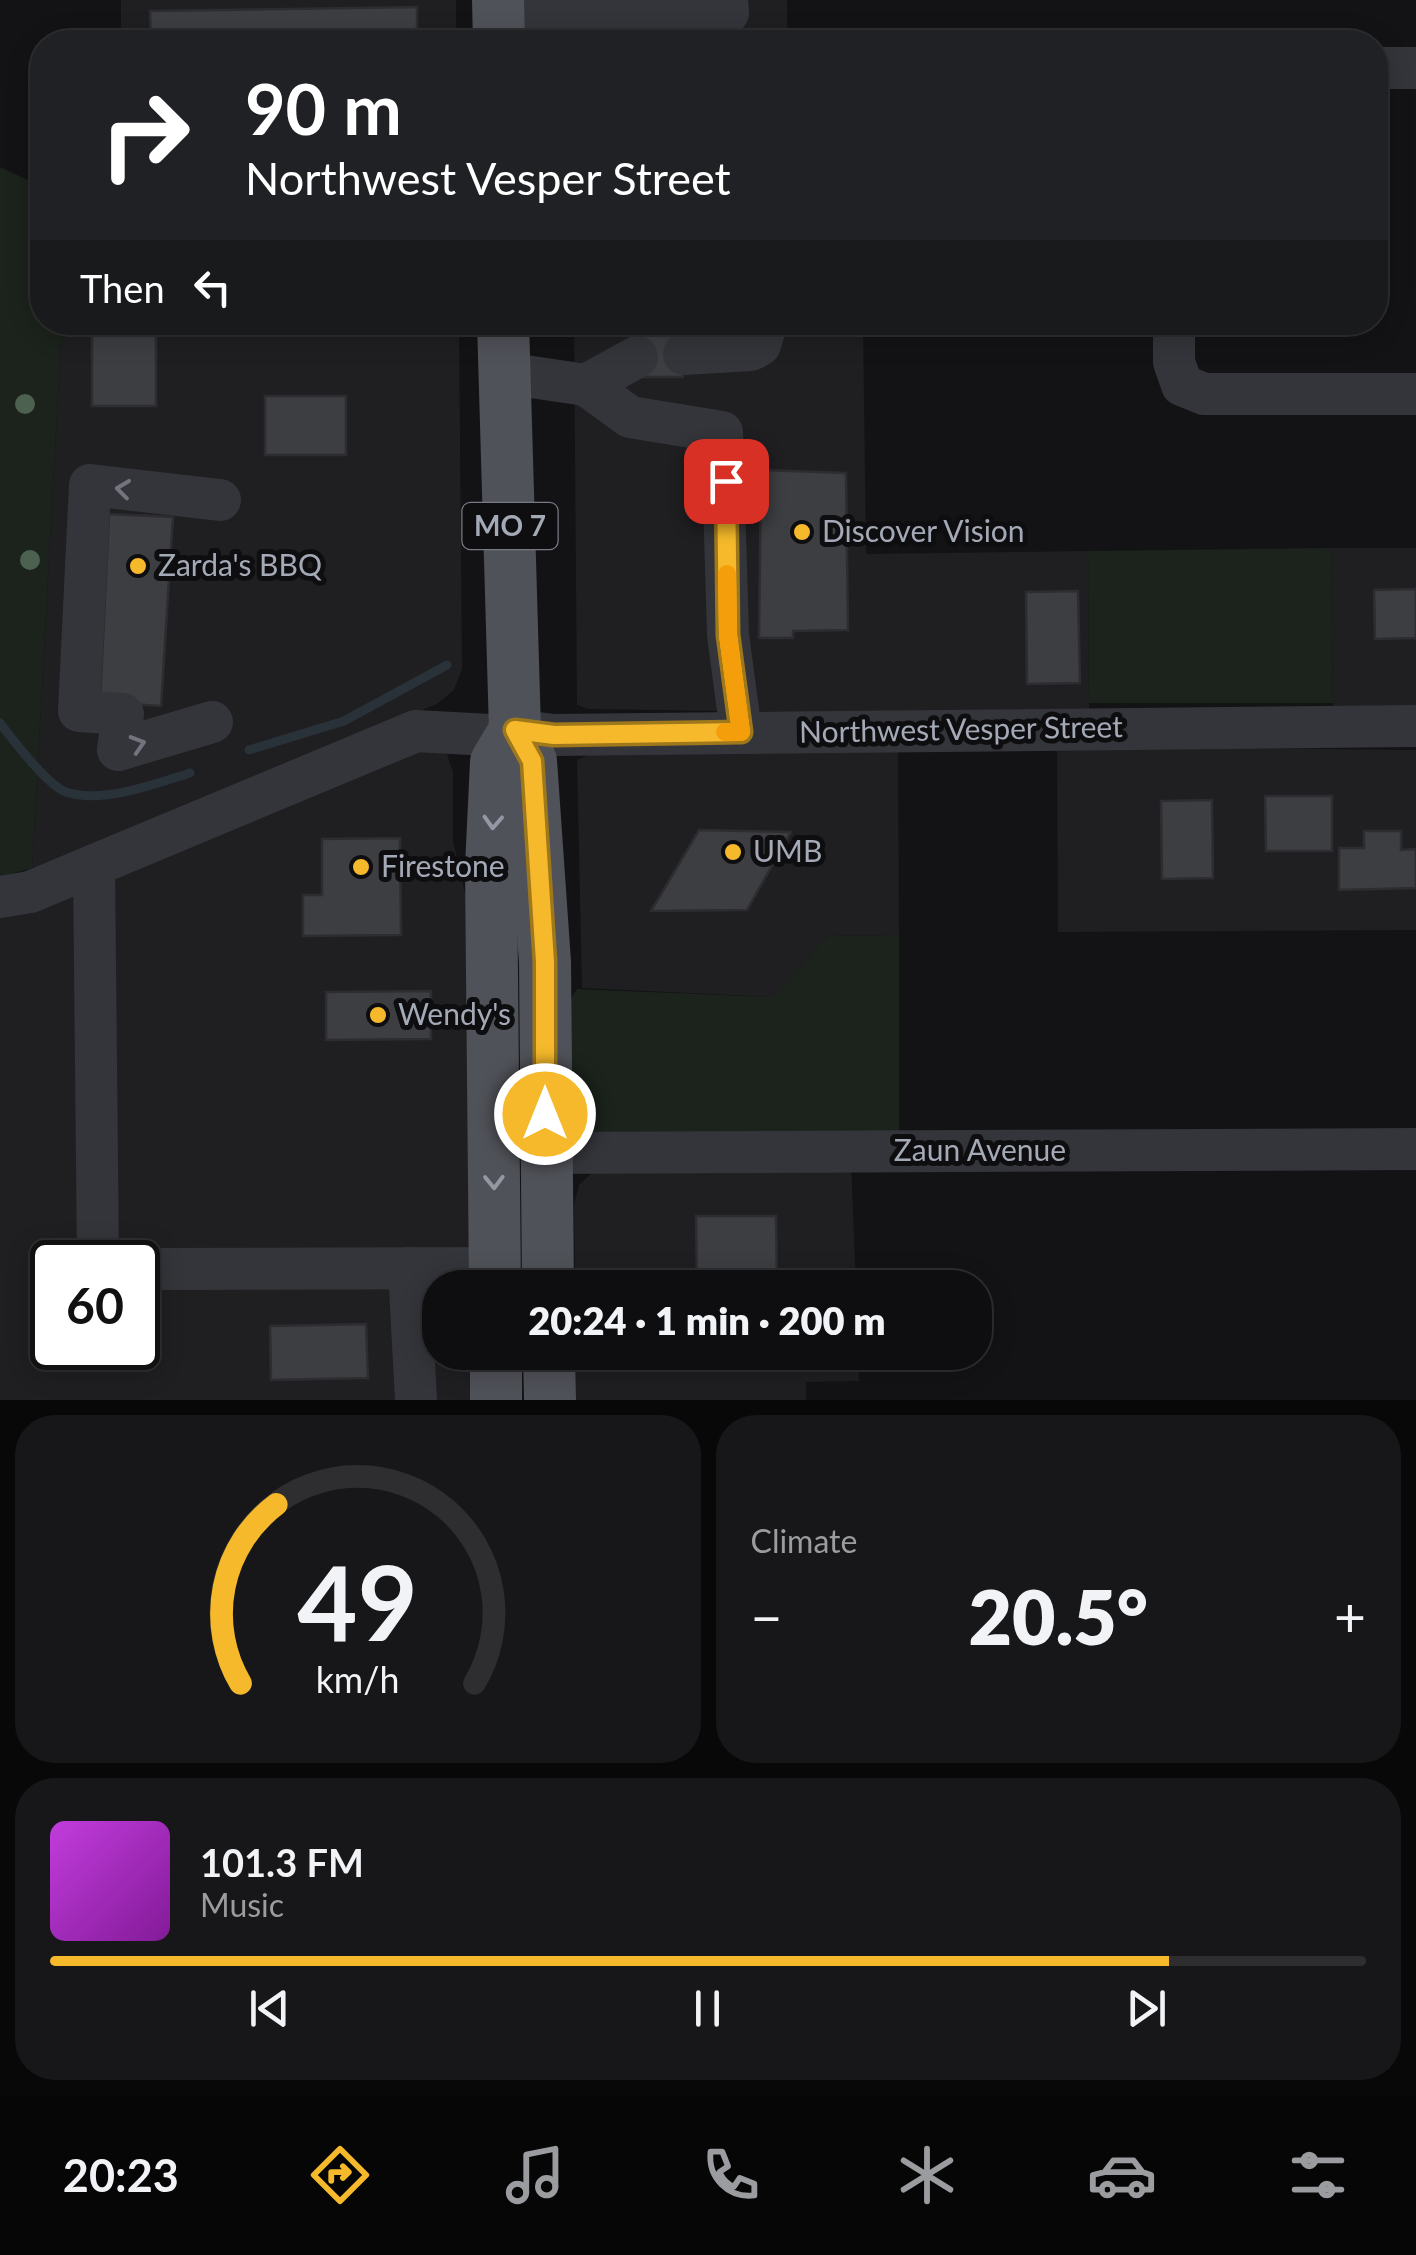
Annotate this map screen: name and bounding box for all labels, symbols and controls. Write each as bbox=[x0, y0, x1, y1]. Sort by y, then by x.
text: 90 m bbox=[245, 66, 402, 150]
icon: right bbox=[80, 70, 210, 200]
text: Northwest Vesper Street bbox=[245, 151, 731, 205]
icon: left bbox=[185, 260, 240, 315]
text: Then bbox=[80, 265, 165, 311]
pin bbox=[684, 439, 769, 524]
icon: arrive bbox=[699, 454, 754, 509]
one-way arrow bbox=[115, 479, 131, 500]
road number: MO 7 bbox=[462, 503, 558, 549]
place label: Discover Vision bbox=[822, 512, 1025, 548]
marker: Discover Vision bbox=[791, 521, 813, 543]
place label: Zarda's BBQ bbox=[158, 546, 322, 582]
marker: Zarda's BBQ bbox=[127, 555, 149, 577]
street label: Northwest Vesper Street bbox=[799, 707, 1123, 749]
one-way arrow bbox=[128, 735, 145, 756]
one-way arrow bbox=[483, 814, 504, 830]
place label: UMB bbox=[753, 832, 822, 868]
marker: UMB bbox=[722, 841, 744, 863]
place label: Firestone bbox=[381, 847, 505, 883]
marker: Firestone bbox=[350, 856, 372, 878]
place label: Wendy's bbox=[398, 995, 511, 1031]
marker: Wendy's bbox=[367, 1004, 389, 1026]
position arrow bbox=[493, 1062, 597, 1166]
street label: Zaun Avenue bbox=[894, 1131, 1066, 1167]
one-way arrow bbox=[483, 1174, 505, 1190]
speed limit sign: 60 bbox=[30, 1240, 160, 1370]
text: 20:24 · 1 min · 200 m bbox=[528, 1297, 886, 1343]
text: Climate bbox=[751, 1521, 857, 1560]
text: 49 bbox=[297, 1538, 418, 1663]
text: 20.5° bbox=[968, 1571, 1148, 1661]
text: − bbox=[751, 1583, 782, 1649]
text: + bbox=[1334, 1583, 1366, 1649]
text: km/h bbox=[316, 1658, 400, 1701]
text: 101.3 FM bbox=[200, 1839, 364, 1885]
text: Music bbox=[200, 1885, 284, 1924]
icon: previous bbox=[242, 1981, 297, 2036]
icon: pause bbox=[680, 1981, 735, 2036]
icon: next bbox=[1119, 1981, 1174, 2036]
icon: directions bbox=[305, 2140, 375, 2210]
icon: music bbox=[500, 2140, 570, 2210]
icon: phone bbox=[696, 2140, 766, 2210]
icon: climate bbox=[892, 2140, 962, 2210]
icon: car bbox=[1087, 2140, 1157, 2210]
icon: filters bbox=[1283, 2140, 1353, 2210]
text: 20:23 bbox=[63, 2148, 179, 2202]

